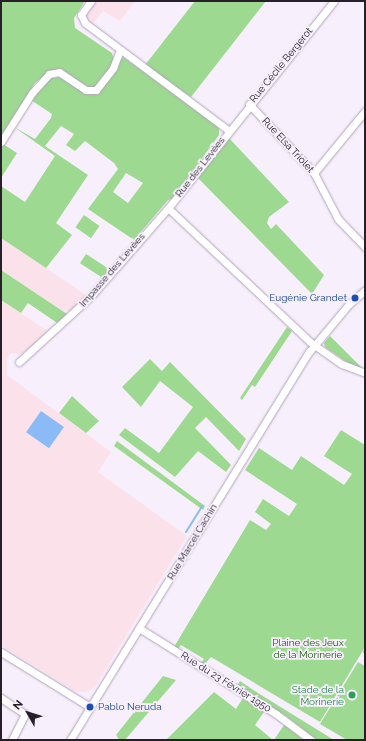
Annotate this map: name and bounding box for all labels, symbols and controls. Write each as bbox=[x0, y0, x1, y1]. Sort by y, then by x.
street label: Rue Cécile Bergerot bbox=[247, 25, 315, 105]
street label: Rue Elsa Triolet bbox=[259, 115, 317, 175]
street label: Rue des Levées bbox=[173, 134, 227, 200]
street label: Impasse des Levées bbox=[77, 231, 147, 309]
place label: Eugénie Grandet bbox=[269, 292, 347, 304]
marker: Eugénie Grandet bbox=[350, 293, 360, 303]
street label: Rue Marcel Cachin bbox=[165, 502, 219, 582]
park label: Plaine des Jeux de la Morinerie bbox=[272, 636, 344, 660]
street label: Rue du 23 Février 1950 bbox=[178, 649, 274, 715]
place label: Stade de la Morinerie bbox=[292, 683, 344, 706]
marker: Stade de la Morinerie bbox=[347, 690, 357, 700]
north arrow bbox=[8, 693, 48, 733]
text: N bbox=[11, 698, 26, 712]
place label: Pablo Neruda bbox=[98, 701, 162, 713]
marker: Pablo Neruda bbox=[85, 702, 95, 712]

